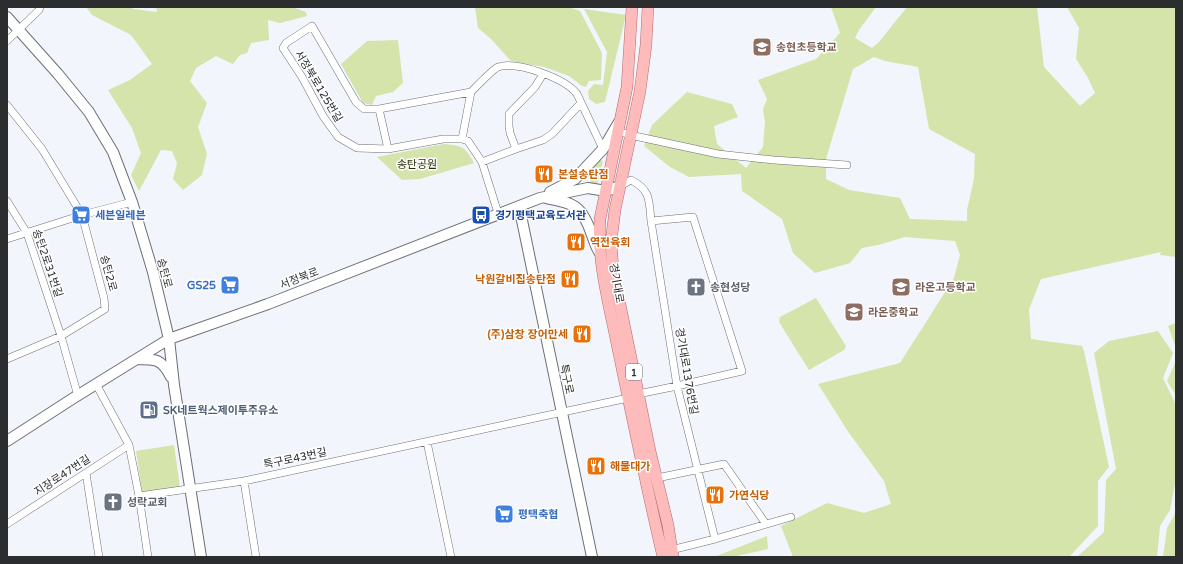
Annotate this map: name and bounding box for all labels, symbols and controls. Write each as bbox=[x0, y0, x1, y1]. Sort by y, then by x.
school or university icon: 송현초등학교 bbox=[751, 36, 773, 58]
place label: 송현초등학교 bbox=[776, 41, 837, 54]
street label: 서정북로125번길 bbox=[292, 48, 345, 125]
park label: 송탄공원 bbox=[397, 158, 437, 171]
restaurant icon: 본설송탄점 bbox=[533, 163, 555, 185]
place label: 본설송탄점 bbox=[558, 168, 609, 181]
supermarket icon: 세븐일레븐 bbox=[70, 204, 92, 226]
bus stop icon: 경기평택교육도서관 bbox=[470, 204, 492, 226]
place label: 세븐일레븐 bbox=[95, 209, 146, 222]
place label: 경기평택교육도서관 bbox=[495, 209, 586, 222]
street label: 송탄2로31번길 bbox=[30, 227, 65, 299]
restaurant icon: 역전육회 bbox=[565, 231, 587, 253]
place label: 역전육회 bbox=[590, 236, 630, 249]
street label: 송탄2로 bbox=[97, 253, 120, 293]
street label: 송탄로 bbox=[154, 257, 175, 289]
street label: 경기대로 bbox=[607, 262, 626, 304]
street label: 서정북로 bbox=[278, 265, 320, 292]
restaurant icon: 낙원갈비집송탄점 bbox=[559, 268, 581, 290]
place label: 낙원갈비집송탄점 bbox=[475, 273, 556, 286]
supermarket icon: GS25 bbox=[219, 274, 241, 296]
church icon: 송현성당 bbox=[685, 276, 707, 298]
school or university icon: 라온고등학교 bbox=[890, 276, 912, 298]
place label: GS25 bbox=[187, 279, 216, 292]
place label: 송현성당 bbox=[710, 281, 750, 294]
place label: 라온고등학교 bbox=[915, 281, 976, 294]
school or university icon: 라온중학교 bbox=[843, 301, 865, 323]
place label: 라온중학교 bbox=[868, 306, 919, 319]
restaurant icon: (주)삼창 장어만세 bbox=[571, 323, 593, 345]
street label: 경기대로1376번길 bbox=[672, 326, 701, 416]
place label: (주)삼창 장어만세 bbox=[487, 328, 568, 341]
street label: 특구로 bbox=[557, 363, 576, 395]
road number: 1 bbox=[626, 364, 642, 380]
fuel station icon: SK네트웍스제이투주유소 bbox=[138, 399, 160, 421]
place label: SK네트웍스제이투주유소 bbox=[163, 404, 278, 417]
street label: 특구로43번길 bbox=[262, 445, 328, 472]
street label: 지장로47번길 bbox=[32, 452, 93, 498]
restaurant icon: 해물대가 bbox=[585, 455, 607, 477]
place label: 해물대가 bbox=[610, 460, 650, 473]
restaurant icon: 가연식당 bbox=[704, 484, 726, 506]
place label: 가연식당 bbox=[729, 489, 769, 502]
church icon: 성락교회 bbox=[102, 491, 124, 513]
place label: 성락교회 bbox=[127, 496, 167, 509]
supermarket icon: 평택축협 bbox=[493, 503, 515, 525]
place label: 평택축협 bbox=[518, 508, 558, 521]

